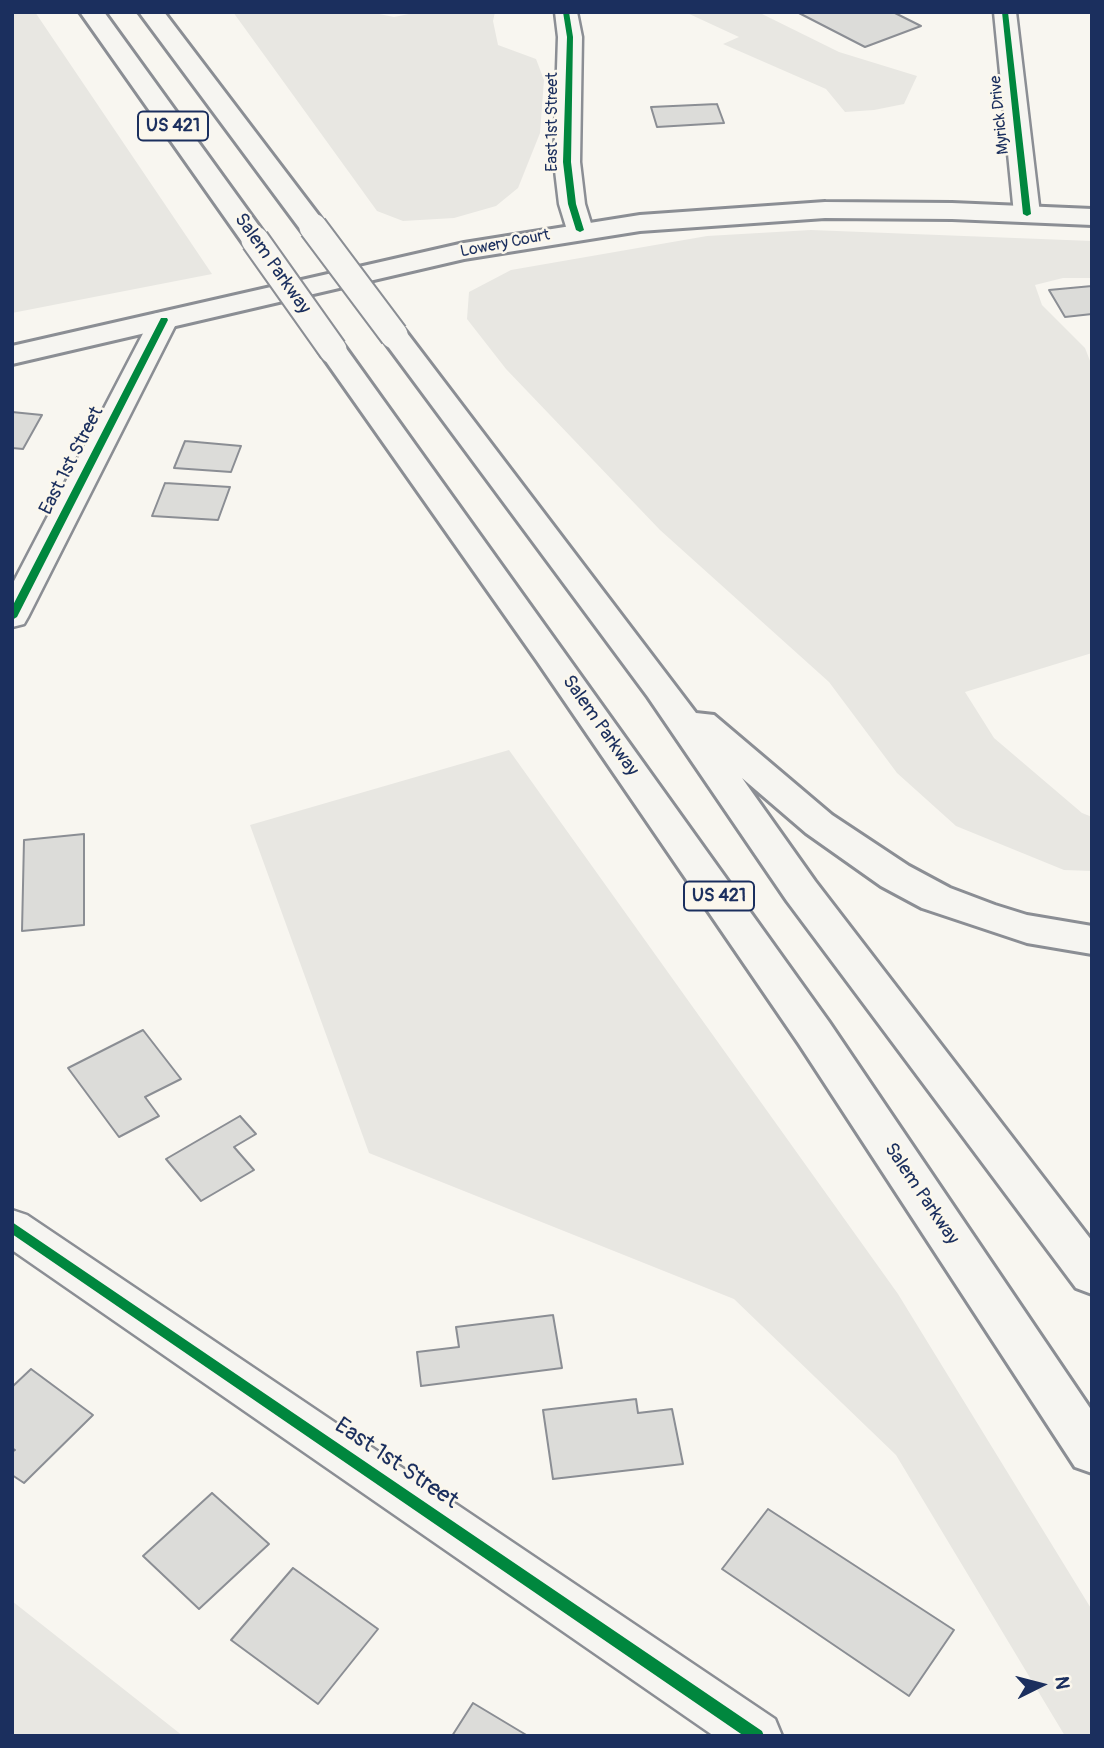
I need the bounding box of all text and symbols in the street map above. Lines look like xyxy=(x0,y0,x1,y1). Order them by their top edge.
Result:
street label: East 1st Street xyxy=(543,72,563,172)
street label: Myrick Drive xyxy=(986,75,1014,155)
road number: US 421 xyxy=(138,112,208,140)
street label: Salem Parkway xyxy=(229,209,315,319)
street label: Lowery Court xyxy=(459,226,551,262)
street label: East 1st Street xyxy=(35,403,109,519)
street label: Salem Parkway xyxy=(557,671,643,781)
road number: US 421 xyxy=(684,882,754,911)
street label: Salem Parkway xyxy=(879,1139,963,1249)
street label: East 1st Street xyxy=(329,1413,463,1515)
north arrow xyxy=(1006,1650,1076,1720)
text: N xyxy=(1049,1675,1074,1690)

